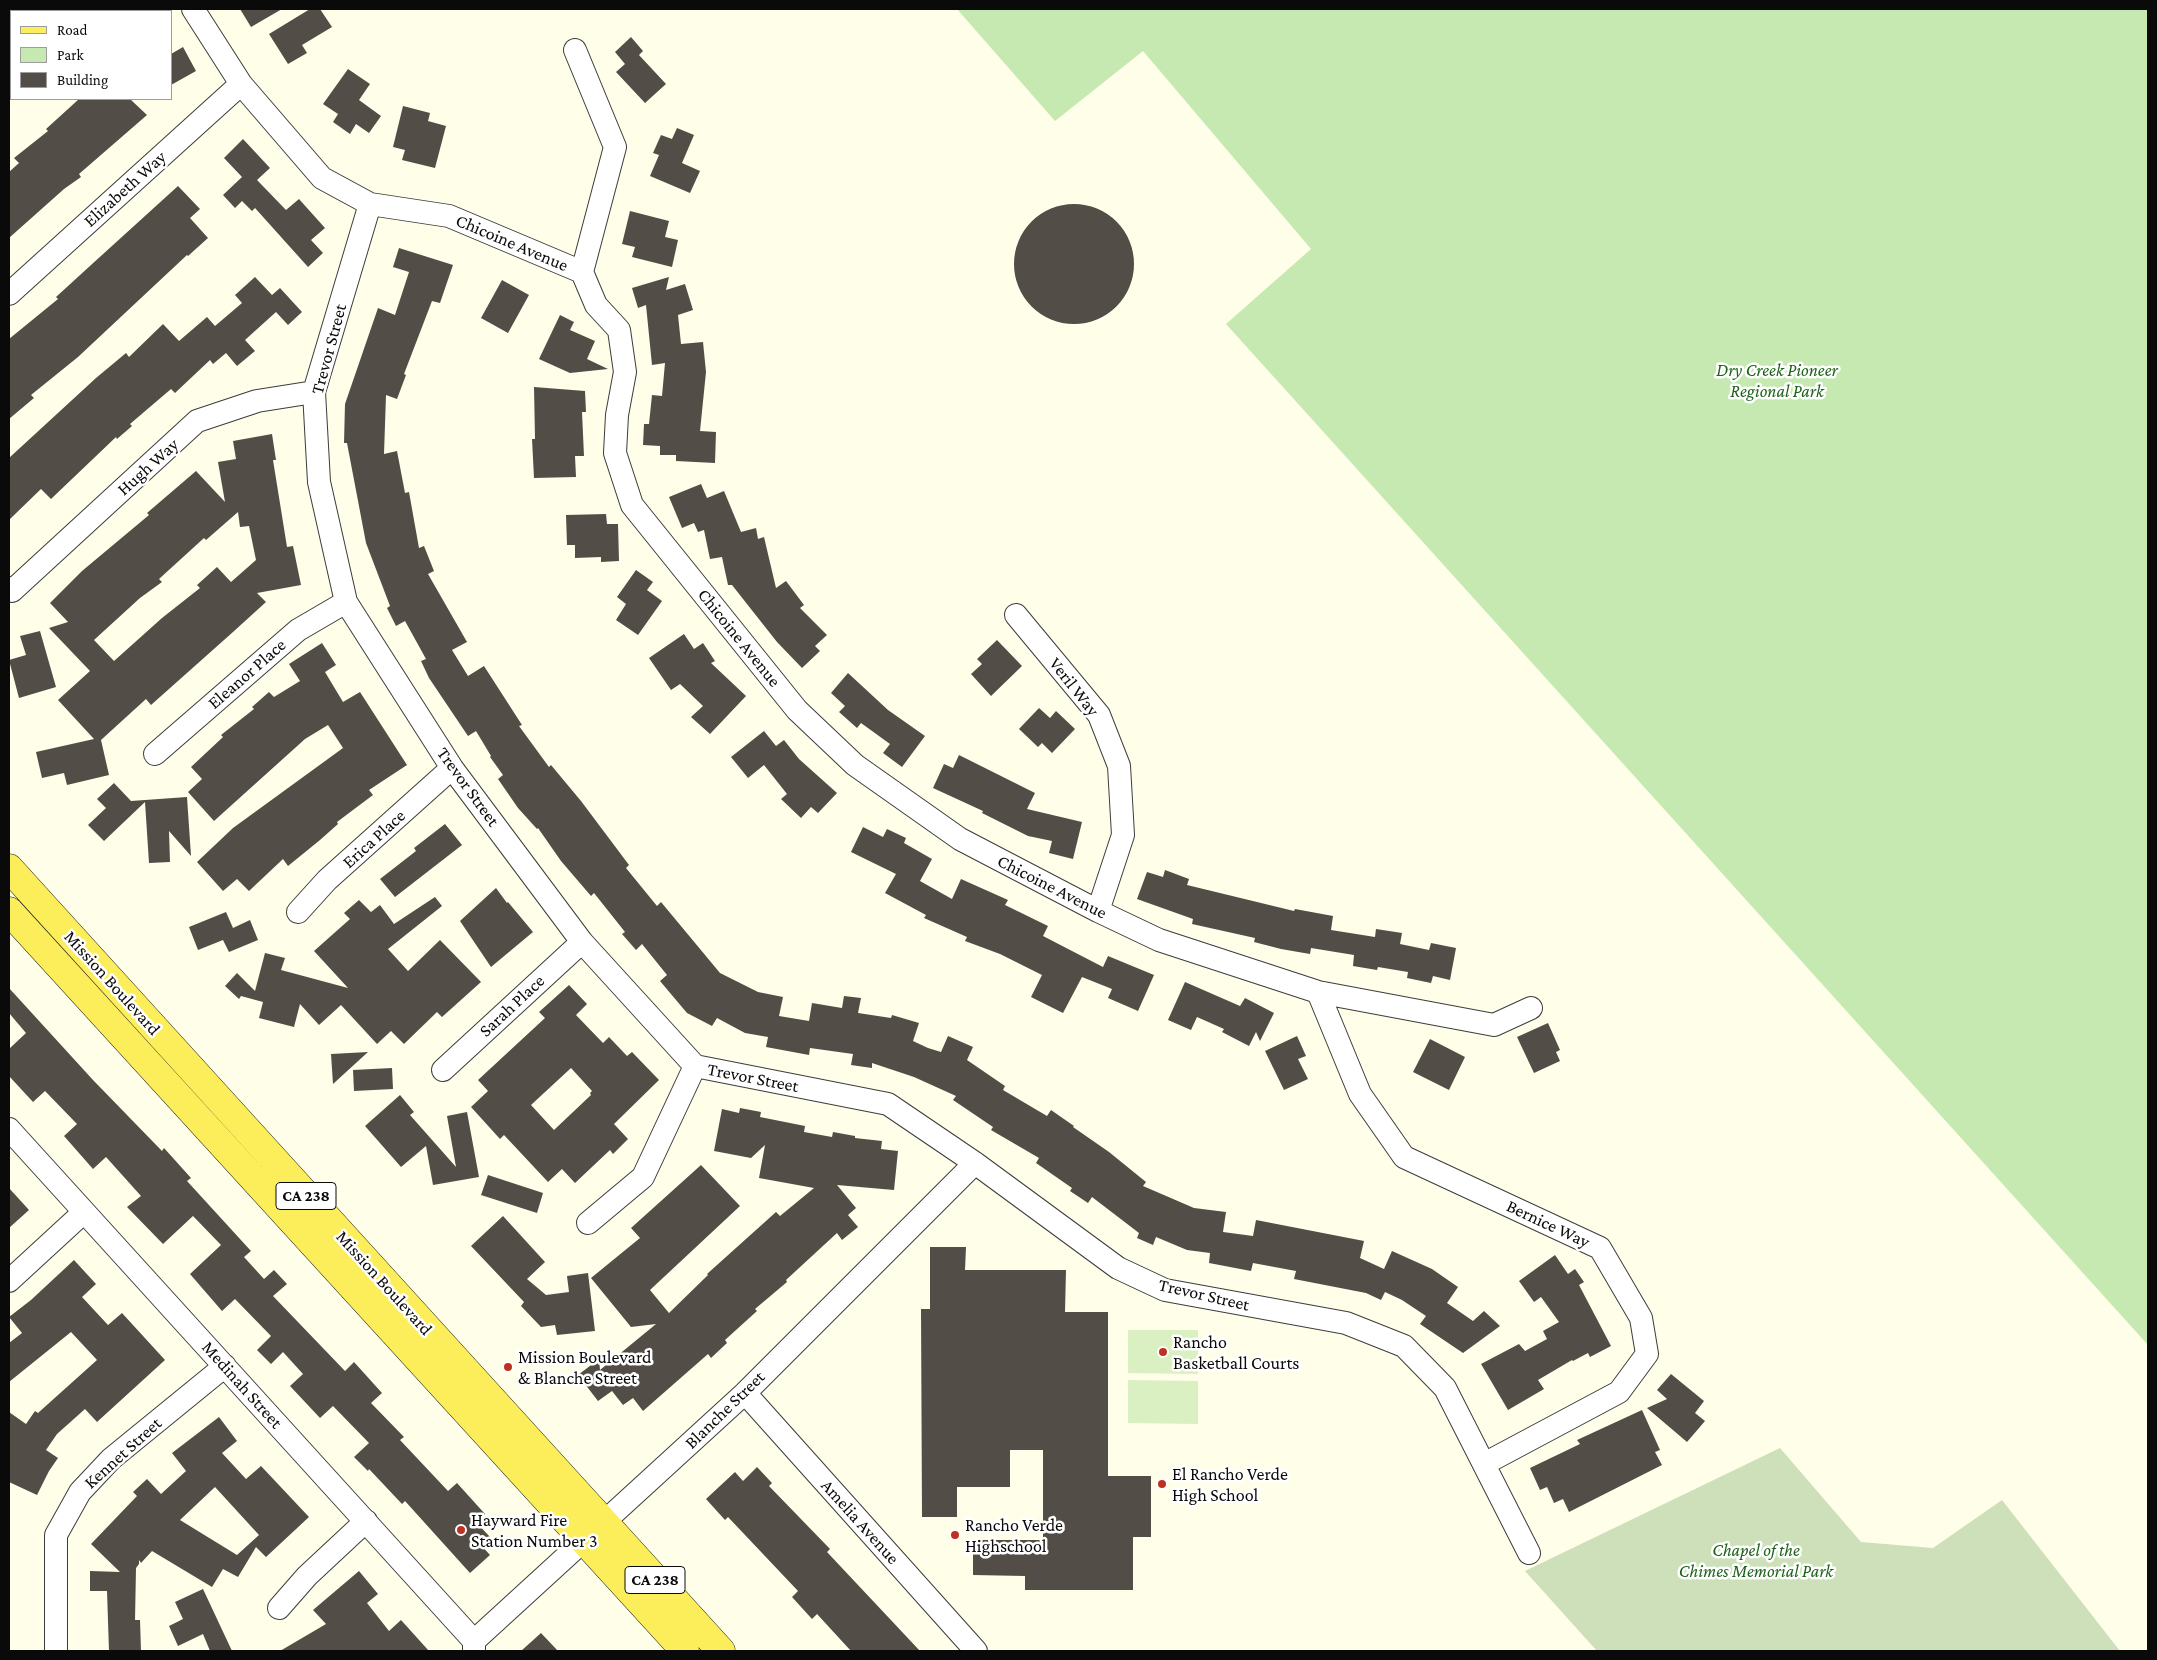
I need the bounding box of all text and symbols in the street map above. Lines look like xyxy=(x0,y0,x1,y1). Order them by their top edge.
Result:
legend xyxy=(10,10,172,100)
text: Road xyxy=(57,22,87,38)
text: Park xyxy=(57,47,84,63)
text: Building xyxy=(57,72,108,88)
street label: Elizabeth Way xyxy=(79,146,171,232)
street label: Chicoine Avenue xyxy=(453,210,571,276)
street label: Trevor Street xyxy=(307,301,351,397)
park label: Dry Creek Pioneer Regional Park xyxy=(1716,359,1838,402)
street label: Hugh Way xyxy=(113,434,183,500)
street label: Chicoine Avenue xyxy=(693,585,785,691)
street label: Eleanor Place xyxy=(203,634,291,714)
street label: Veril Way xyxy=(1044,653,1104,721)
street label: Trevor Street xyxy=(432,743,504,831)
street label: Erica Place xyxy=(338,805,410,873)
street label: Chicoine Avenue xyxy=(994,850,1110,924)
street label: Mission Boulevard xyxy=(59,926,165,1040)
street label: Sarah Place xyxy=(475,970,549,1042)
street label: Trevor Street xyxy=(705,1059,801,1097)
road number: CA 238 xyxy=(276,1182,336,1210)
street label: Bernice Way xyxy=(1503,1195,1593,1253)
street label: Mission Boulevard xyxy=(331,1226,437,1340)
street label: Trevor Street xyxy=(1156,1274,1252,1316)
place label: Rancho Basketball Courts xyxy=(1173,1331,1299,1374)
street label: Medinah Street xyxy=(197,1337,287,1433)
place label: Mission Boulevard & Blanche Street xyxy=(518,1346,651,1388)
marker: Rancho Basketball Courts xyxy=(1157,1346,1169,1358)
marker: Mission Boulevard & Blanche Street xyxy=(502,1361,514,1373)
street label: Blanche Street xyxy=(680,1366,770,1454)
street label: Kennet Street xyxy=(80,1413,166,1493)
place label: El Rancho Verde High School xyxy=(1172,1463,1288,1506)
street label: Amelia Avenue xyxy=(816,1475,904,1569)
marker: El Rancho Verde High School xyxy=(1156,1478,1168,1490)
place label: Hayward Fire Station Number 3 xyxy=(471,1509,598,1552)
place label: Rancho Verde Highschool xyxy=(965,1514,1063,1556)
marker: Hayward Fire Station Number 3 xyxy=(455,1524,467,1536)
marker: Rancho Verde Highschool xyxy=(949,1529,961,1541)
park label: Chapel of the Chimes Memorial Park xyxy=(1679,1539,1833,1582)
road number: CA 238 xyxy=(625,1566,685,1594)

